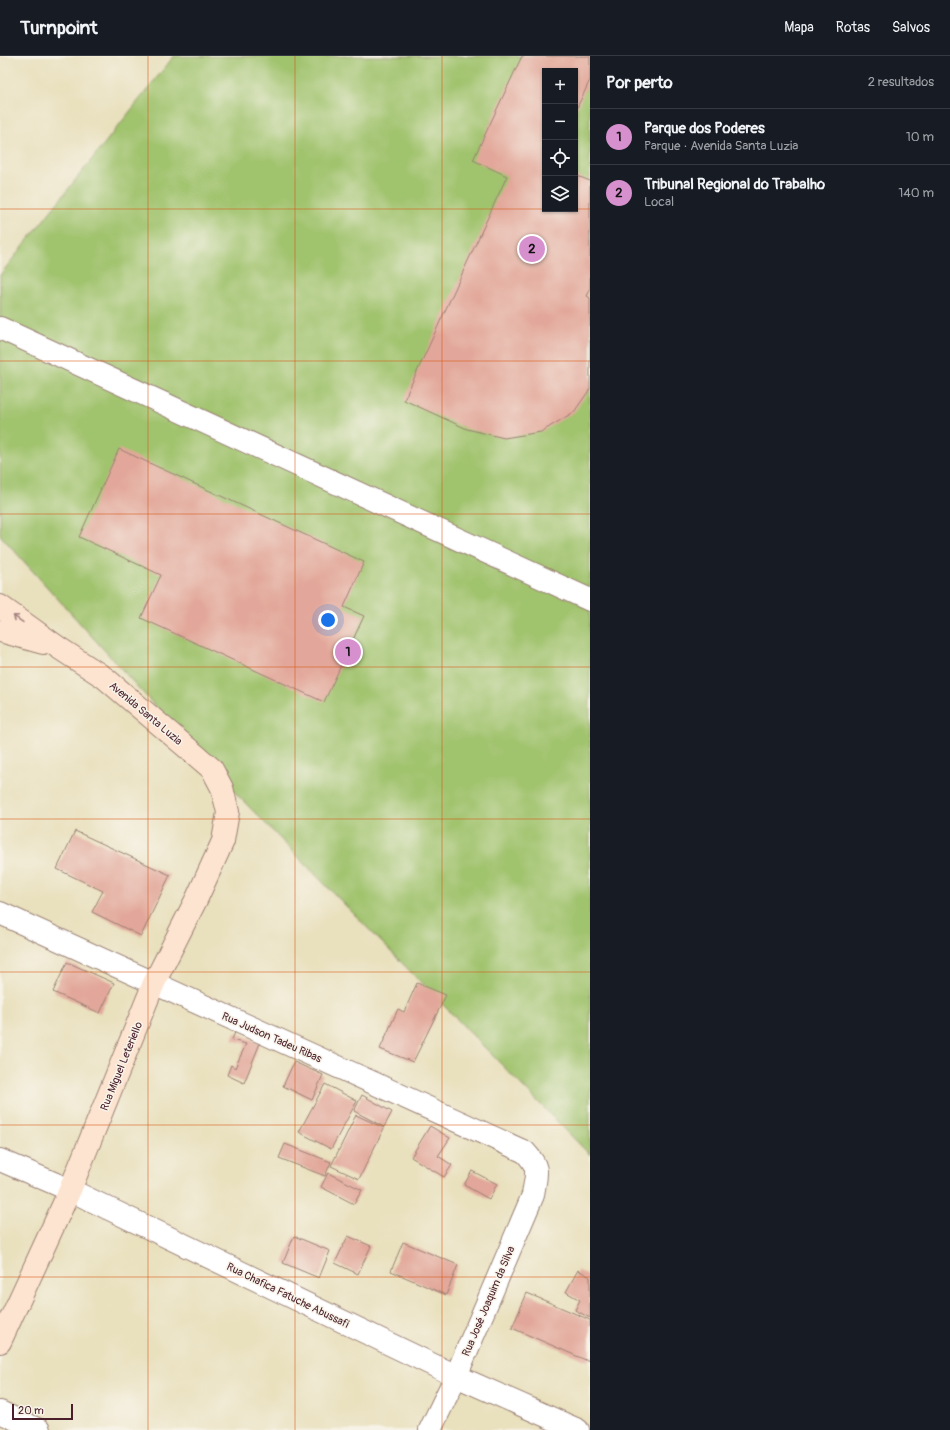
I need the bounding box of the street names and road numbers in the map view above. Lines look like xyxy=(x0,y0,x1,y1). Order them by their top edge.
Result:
street label: Avenida Santa Luzia xyxy=(106,679,185,748)
street label: Rua Judson Tadeu Ribas xyxy=(220,1010,324,1065)
street label: Rua Miguel Leteriello xyxy=(98,1020,145,1113)
street label: Rua José Joaquim da Silva xyxy=(459,1244,518,1358)
street label: Rua Chafica Fatuche Abussafi xyxy=(224,1260,352,1331)

